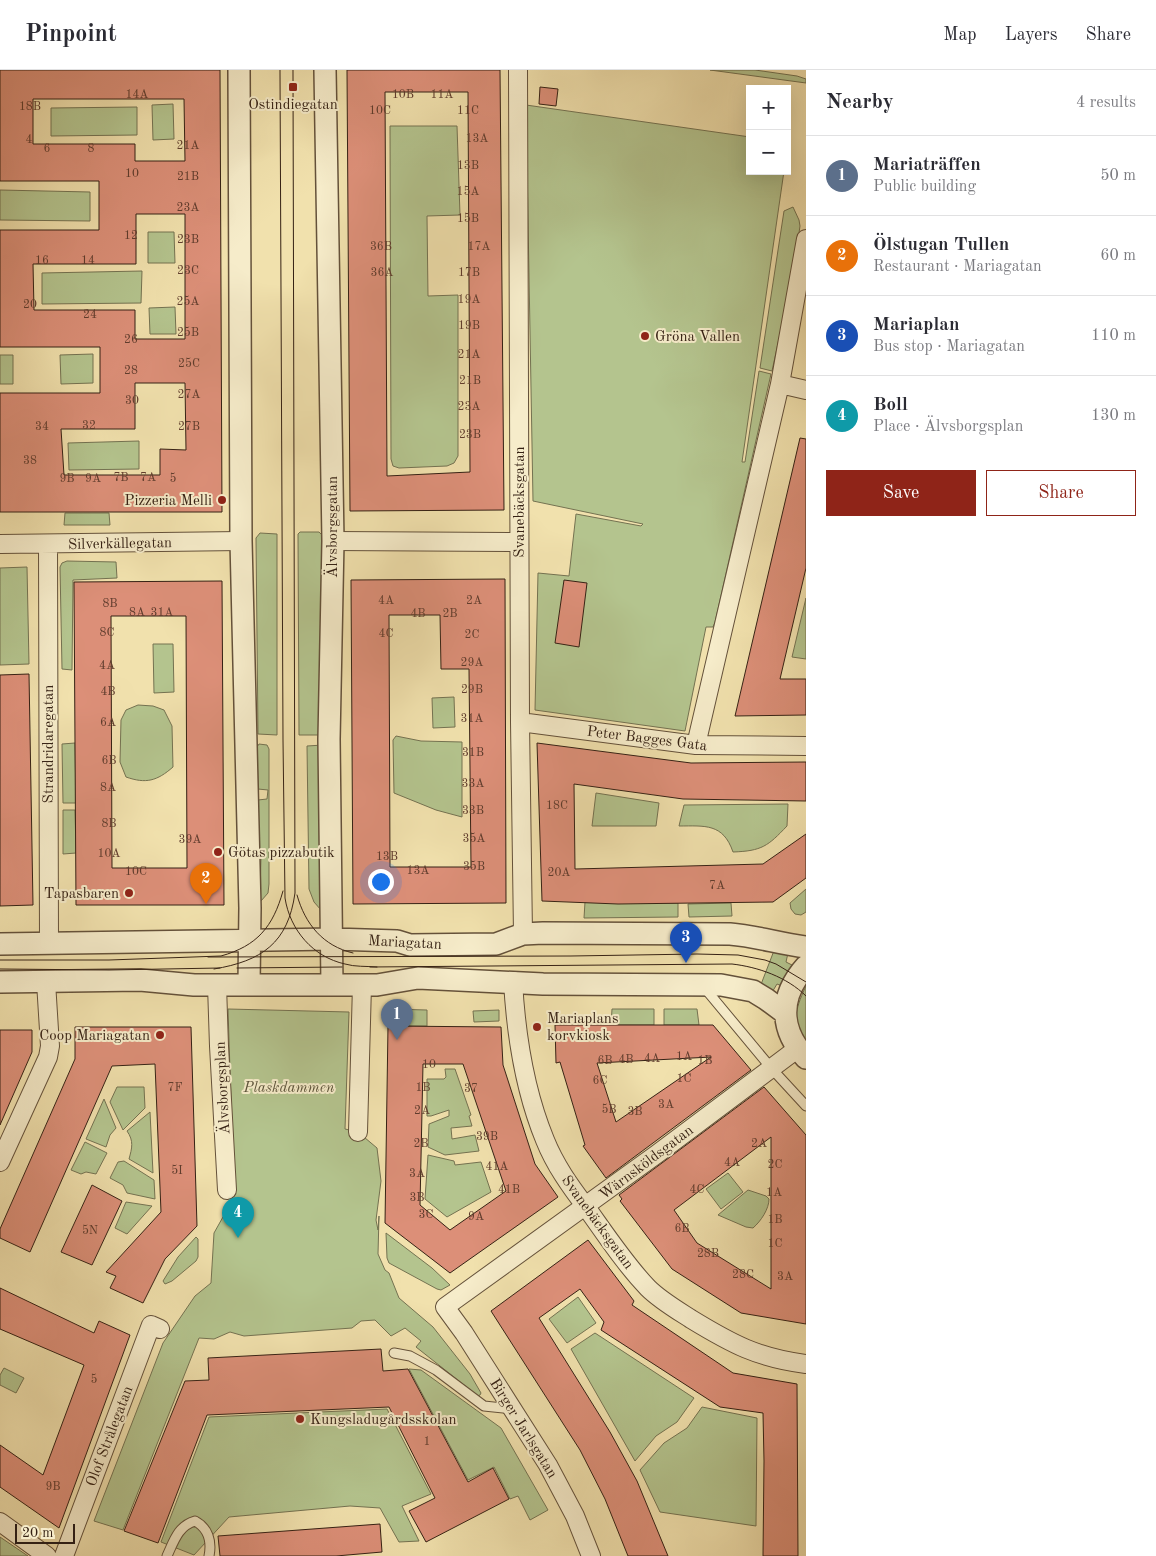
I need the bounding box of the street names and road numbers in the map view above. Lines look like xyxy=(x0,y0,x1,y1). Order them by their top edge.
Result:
street label: Svanebäcksgatan xyxy=(513,446,528,558)
street label: Älvsborgsgatan xyxy=(323,476,341,578)
street label: Silverkällegatan xyxy=(68,536,172,553)
street label: Strandridaregatan xyxy=(42,685,57,803)
street label: Peter Bagges Gata xyxy=(586,725,708,754)
street label: Mariagatan xyxy=(368,934,442,953)
street label: Älvsborgsplan xyxy=(211,1041,233,1135)
street label: Wärnsköldsgatan xyxy=(597,1123,697,1203)
street label: Svanebäcksgatan xyxy=(558,1173,636,1272)
street label: Birger Jarlsgatan xyxy=(486,1376,559,1481)
street label: Olof Strålegatan xyxy=(84,1384,136,1489)

